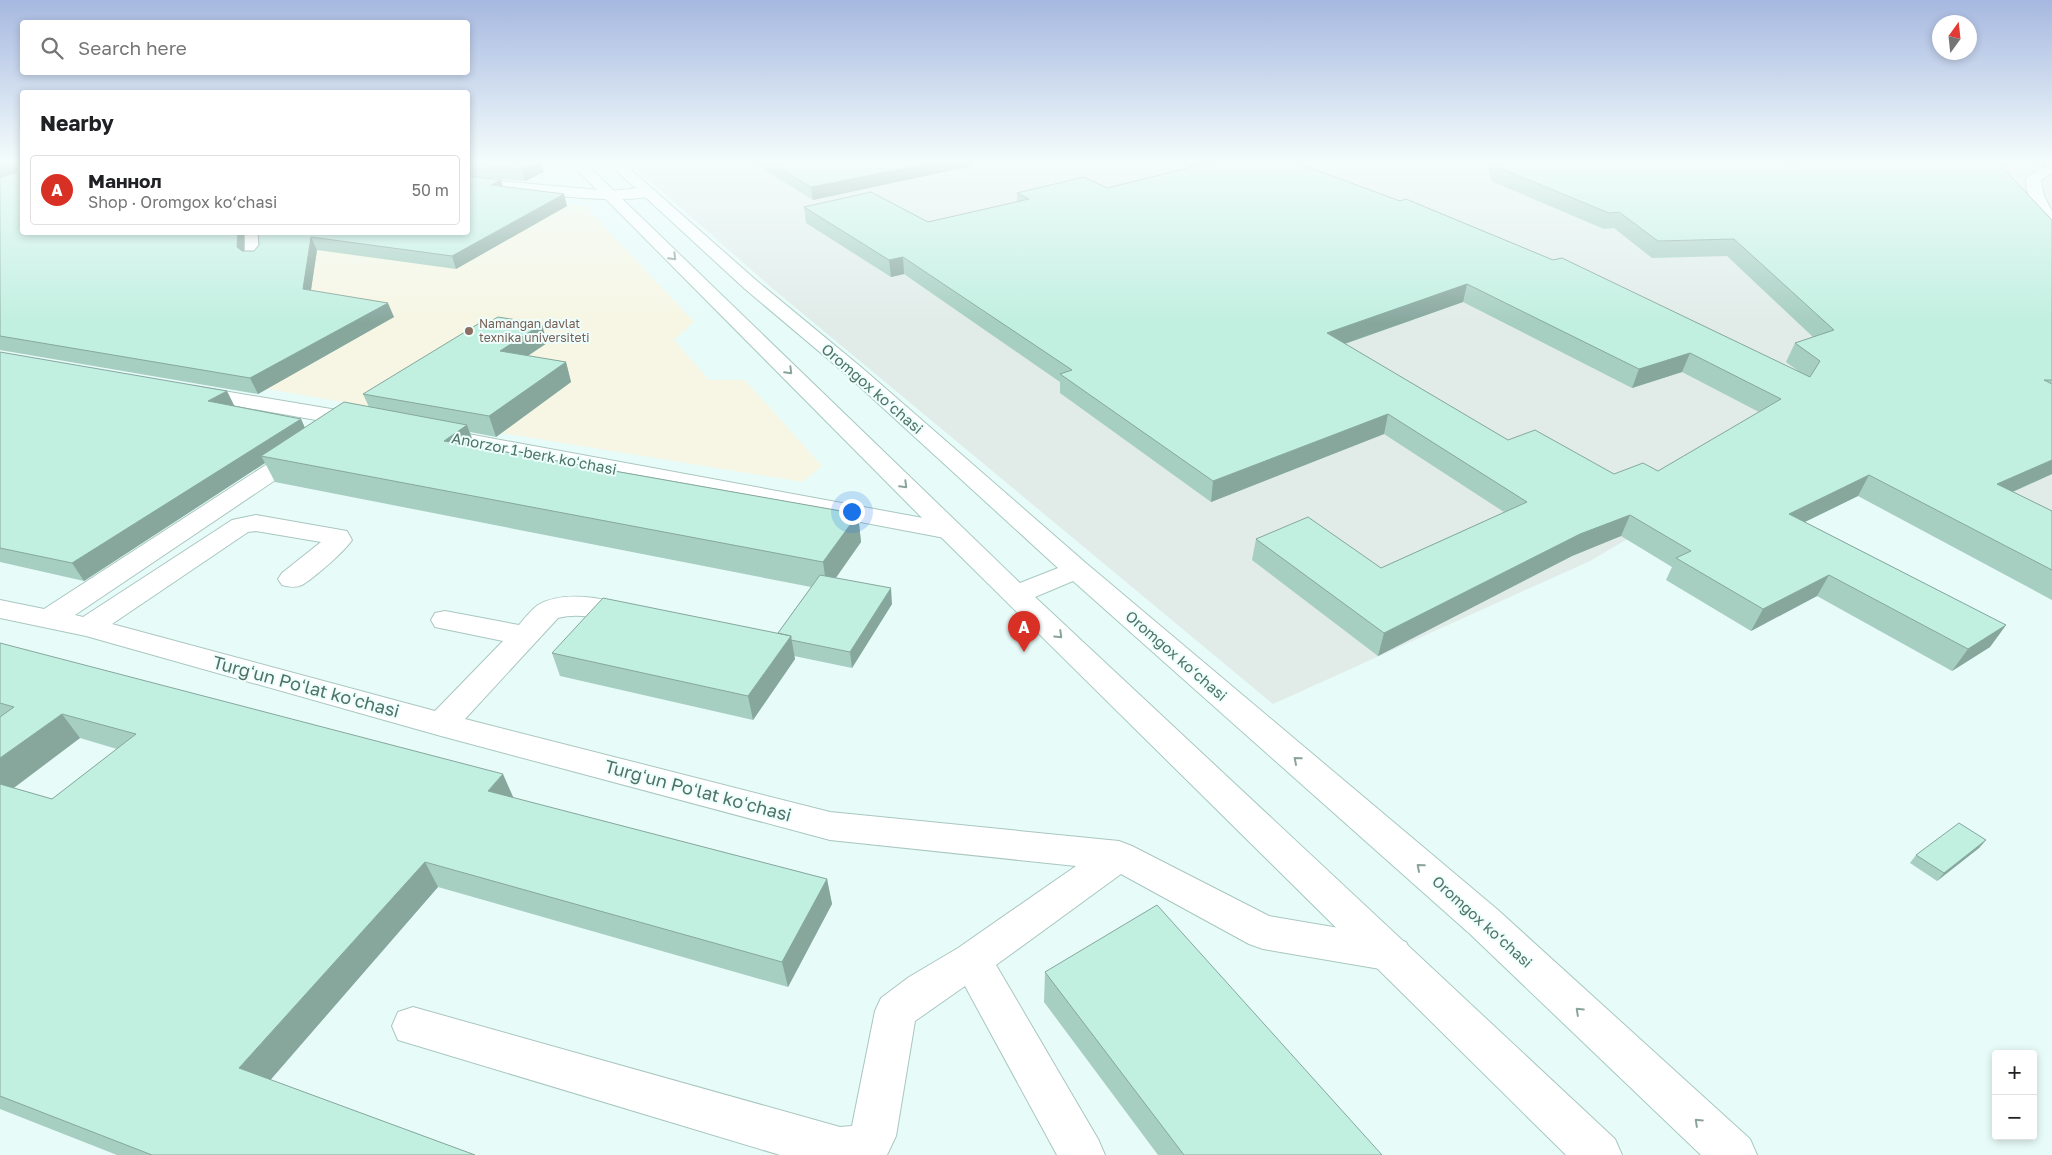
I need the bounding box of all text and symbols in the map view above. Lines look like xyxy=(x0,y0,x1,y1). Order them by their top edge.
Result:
north arrow xyxy=(1932,15,1977,60)
search box xyxy=(20,20,470,75)
icon: search xyxy=(38,34,66,62)
text: Search here xyxy=(78,36,187,59)
text: Nearby xyxy=(40,110,114,136)
text: Маннол xyxy=(88,169,162,192)
text: A xyxy=(51,180,63,200)
text: 50 m xyxy=(412,180,449,200)
text: Shop · Oromgox ko‘chasi xyxy=(88,192,277,212)
one-way arrow xyxy=(667,251,676,260)
place label: Namangan davlat texnika universiteti xyxy=(479,316,590,345)
marker: Namangan davlat texnika universiteti xyxy=(463,325,475,337)
street label: Oromgox ko‘chasi xyxy=(818,339,927,437)
one-way arrow xyxy=(783,365,792,374)
street label: Anorzor 1-berk koʻchasi xyxy=(450,428,618,478)
one-way arrow xyxy=(898,480,907,489)
your location xyxy=(839,499,865,525)
street label: Oromgox ko‘chasi xyxy=(1122,606,1231,704)
pin: A xyxy=(1008,611,1040,652)
one-way arrow xyxy=(1053,629,1062,638)
street label: Turgʻun Poʻlat koʻchasi xyxy=(210,650,402,722)
street label: Turgʻun Poʻlat koʻchasi xyxy=(602,754,794,826)
one-way arrow xyxy=(1294,758,1303,766)
one-way arrow xyxy=(1416,863,1425,872)
street label: Oromgox ko‘chasi xyxy=(1429,872,1536,971)
one-way arrow xyxy=(1576,1008,1585,1017)
map controls xyxy=(1992,1050,2037,1140)
button: + xyxy=(1992,1050,2037,1095)
button: − xyxy=(1992,1095,2037,1140)
one-way arrow xyxy=(1695,1119,1704,1128)

